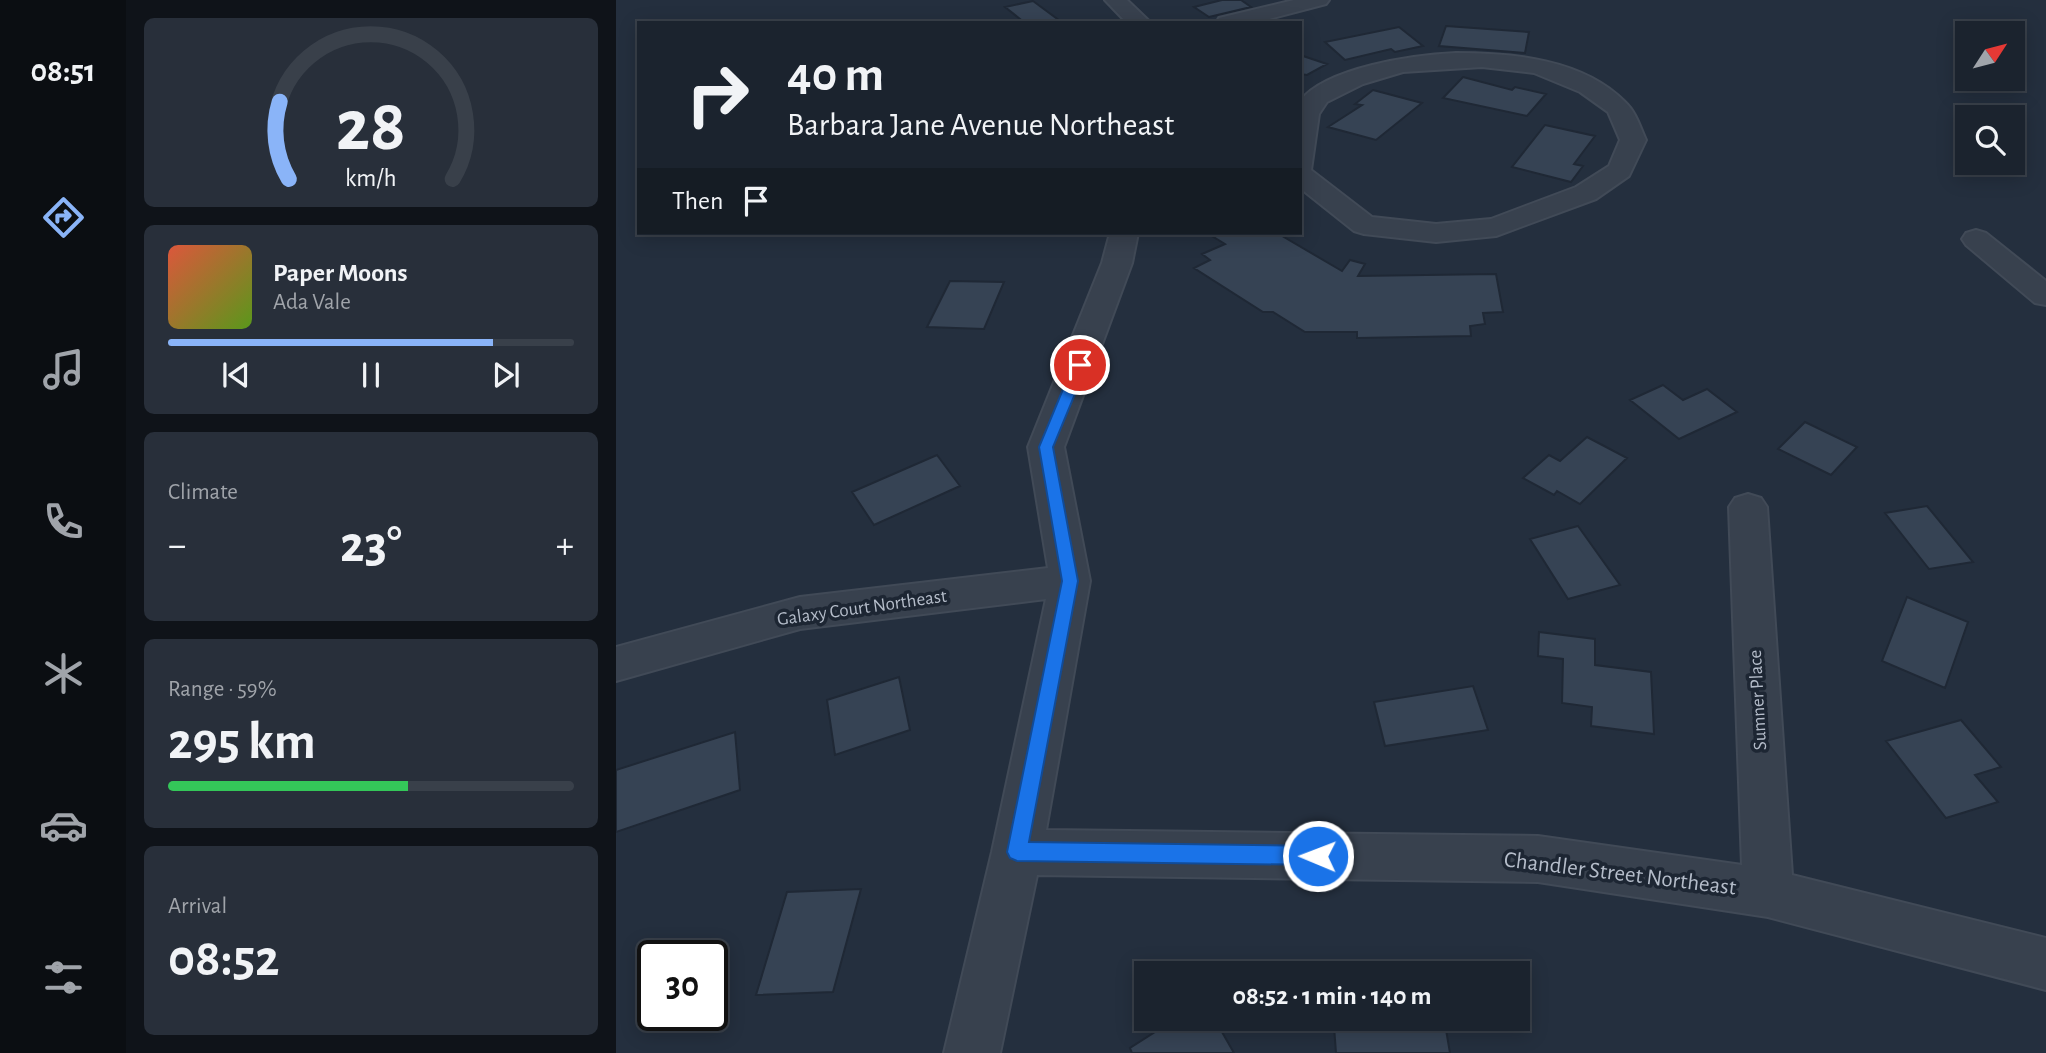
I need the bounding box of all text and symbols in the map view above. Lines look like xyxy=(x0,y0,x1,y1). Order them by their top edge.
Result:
north arrow xyxy=(1955,21,2025,91)
map controls xyxy=(1955,21,2025,175)
icon: right xyxy=(672,49,763,140)
text: 40 m xyxy=(787,51,884,100)
text: 08:51 xyxy=(30,55,96,87)
text: 28 xyxy=(336,91,406,164)
button: search xyxy=(1955,105,2025,175)
text: Barbara Jane Avenue Northeast xyxy=(787,109,1174,141)
text: km/h xyxy=(345,165,397,190)
icon: arrive xyxy=(737,182,775,220)
text: Then xyxy=(672,188,723,214)
icon: directions xyxy=(39,193,88,242)
text: Paper Moons xyxy=(273,260,408,286)
text: Ada Vale xyxy=(273,291,351,314)
pin xyxy=(1050,335,1110,395)
icon: music xyxy=(39,345,88,394)
icon: arrive xyxy=(1061,346,1099,384)
icon: previous xyxy=(217,356,255,394)
icon: pause xyxy=(352,356,390,394)
icon: next xyxy=(487,356,525,394)
text: Climate xyxy=(168,481,238,504)
icon: phone xyxy=(39,497,88,546)
text: 23° xyxy=(340,519,402,571)
text: − xyxy=(168,527,186,565)
text: + xyxy=(556,527,574,565)
street label: Galaxy Court Northeast xyxy=(776,587,948,629)
icon: climate xyxy=(39,649,88,698)
street label: Sumner Place xyxy=(1746,649,1770,751)
text: Range · 59% xyxy=(168,678,277,701)
text: 295 km xyxy=(168,716,316,768)
icon: car xyxy=(39,801,88,850)
position arrow xyxy=(1281,819,1355,893)
street label: Chandler Street Northeast xyxy=(1503,848,1738,900)
text: Arrival xyxy=(168,895,227,918)
text: 08:52 xyxy=(168,933,280,985)
speed limit sign: 30 xyxy=(637,940,728,1031)
icon: filters xyxy=(39,953,88,1002)
text: 08:52 · 1 min · 140 m xyxy=(1232,983,1432,1009)

